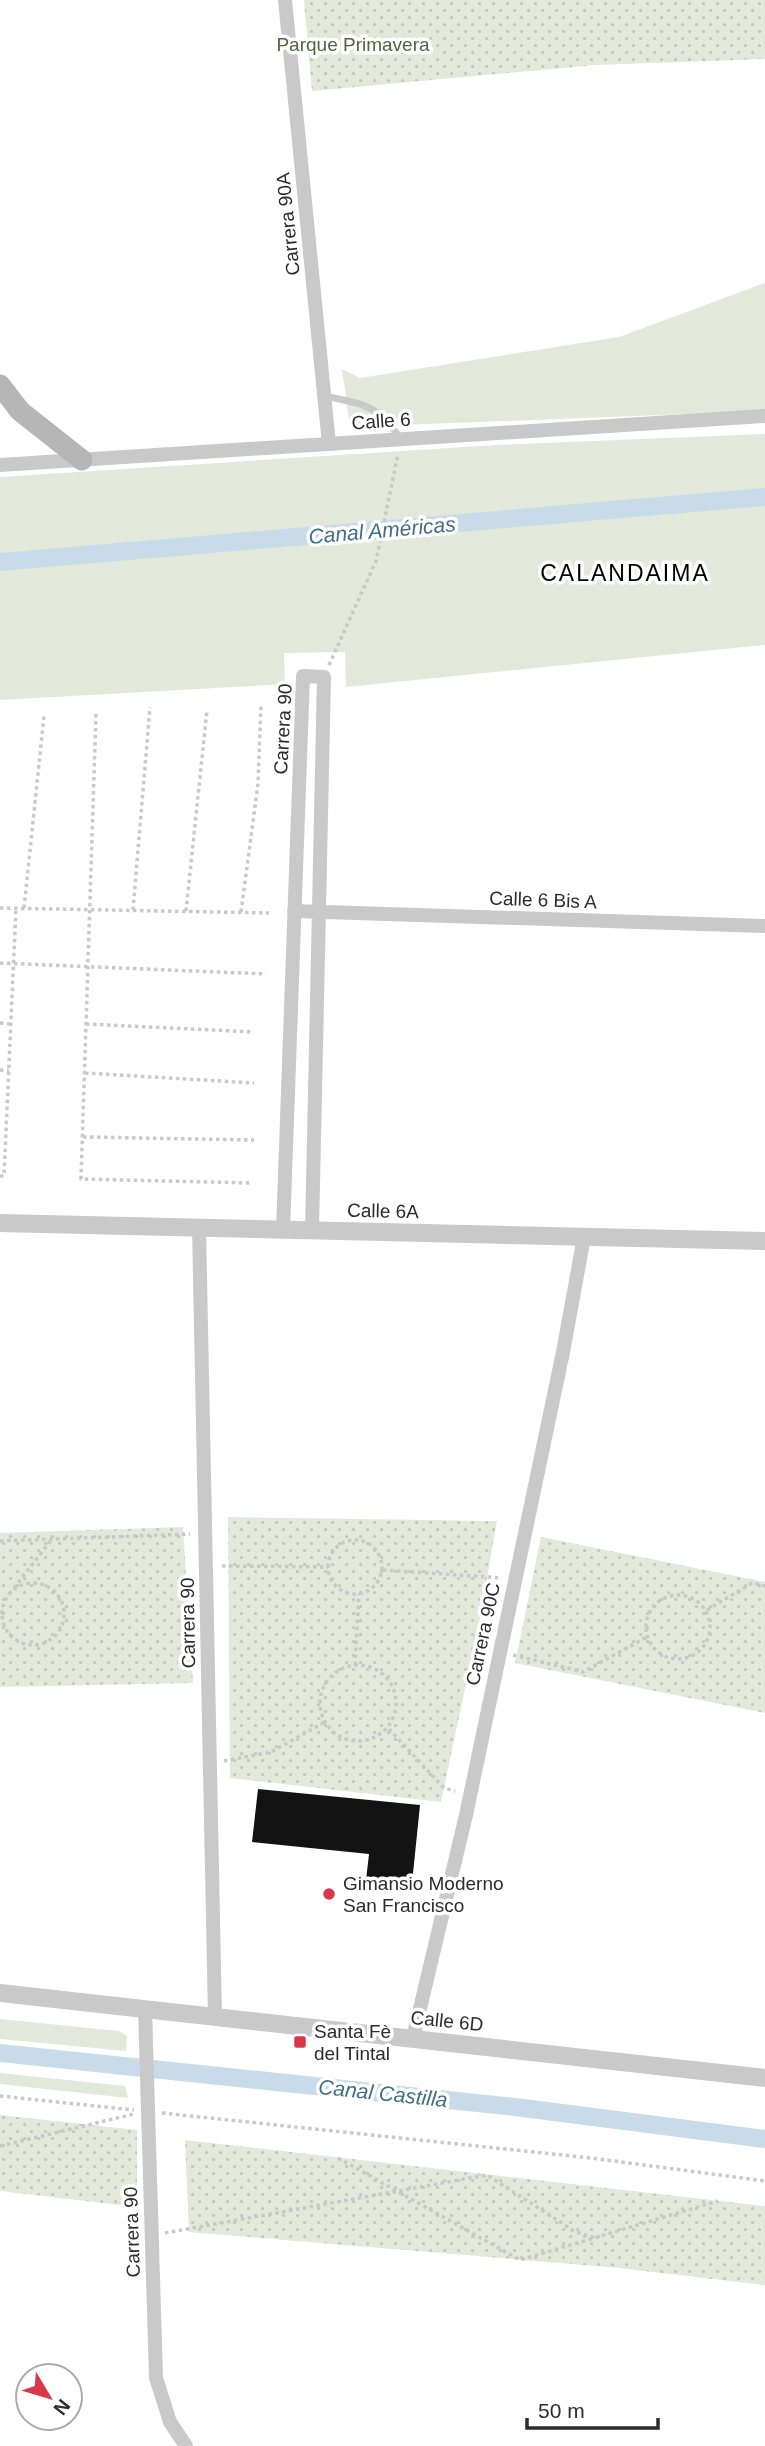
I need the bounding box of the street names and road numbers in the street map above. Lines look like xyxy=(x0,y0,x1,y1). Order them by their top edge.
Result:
street label: Carrera 90A xyxy=(272,171,304,277)
street label: Calle 6 xyxy=(351,408,411,434)
street label: Carrera 90 xyxy=(270,683,296,775)
street label: Calle 6 Bis A xyxy=(489,888,598,912)
street label: Calle 6A xyxy=(347,1200,419,1222)
street label: Carrera 90 xyxy=(177,1577,199,1669)
street label: Carrera 90C xyxy=(462,1581,504,1687)
street label: Calle 6D xyxy=(410,2007,484,2035)
street label: Carrera 90 xyxy=(120,2186,144,2278)

